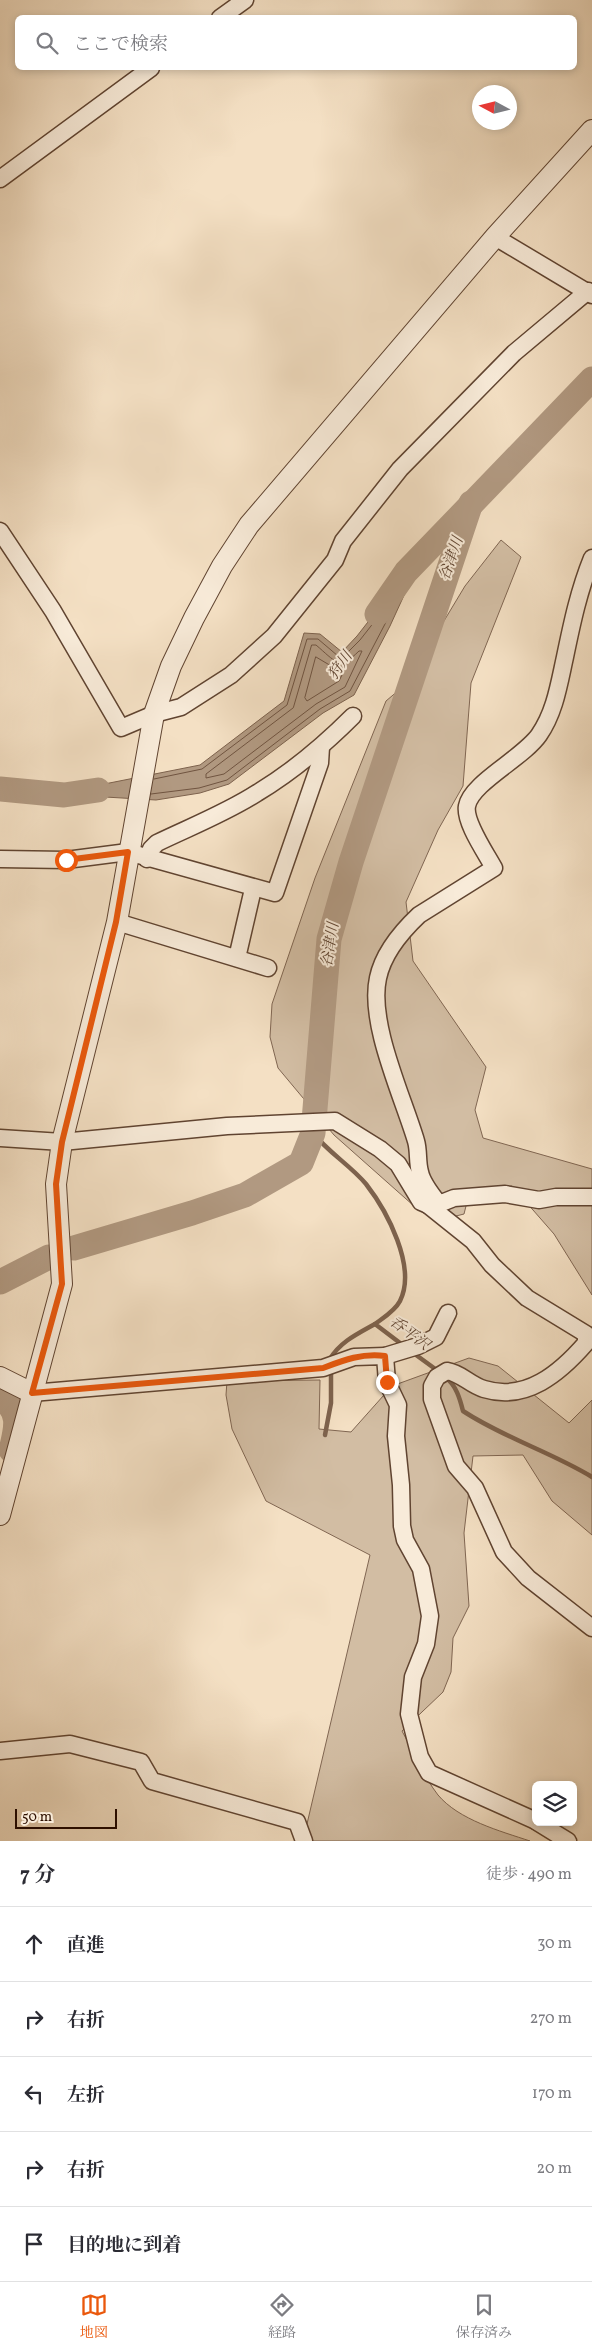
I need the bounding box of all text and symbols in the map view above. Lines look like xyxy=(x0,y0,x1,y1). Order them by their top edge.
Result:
search box xyxy=(15,15,577,70)
icon: search xyxy=(33,29,61,57)
text: ここで検索 xyxy=(73,32,168,58)
north arrow xyxy=(472,85,517,130)
water label: 谷津川 xyxy=(435,532,470,584)
water label: 狩川 xyxy=(324,646,359,684)
route start xyxy=(55,849,78,872)
water label: 谷津川 xyxy=(317,919,345,969)
water label: 呑平沢 xyxy=(385,1312,435,1357)
route end xyxy=(376,1371,399,1394)
map controls xyxy=(532,1781,577,1826)
button: layers xyxy=(532,1781,577,1826)
scale bar xyxy=(15,1806,118,1829)
text: 50 m xyxy=(22,1808,52,1827)
text: 7 分 xyxy=(20,1861,55,1890)
text: 徒歩 · 490 m xyxy=(486,1864,572,1886)
icon: ahead xyxy=(20,1930,48,1958)
text: 直進 xyxy=(67,1933,105,1959)
text: 30 m xyxy=(537,1933,572,1955)
icon: right xyxy=(20,2005,48,2033)
text: 右折 xyxy=(67,2008,105,2034)
text: 270 m xyxy=(530,2008,572,2030)
icon: left xyxy=(20,2080,48,2108)
text: 左折 xyxy=(67,2083,105,2109)
text: 170 m xyxy=(532,2083,572,2105)
icon: right xyxy=(20,2155,48,2183)
text: 右折 xyxy=(67,2158,105,2184)
text: 20 m xyxy=(537,2158,572,2180)
icon: arrive xyxy=(20,2230,48,2258)
text: 目的地に到着 xyxy=(67,2233,181,2259)
tab: 地図 xyxy=(80,2291,108,2343)
tab: 経路 xyxy=(268,2291,296,2343)
tab: 保存済み xyxy=(456,2291,512,2343)

